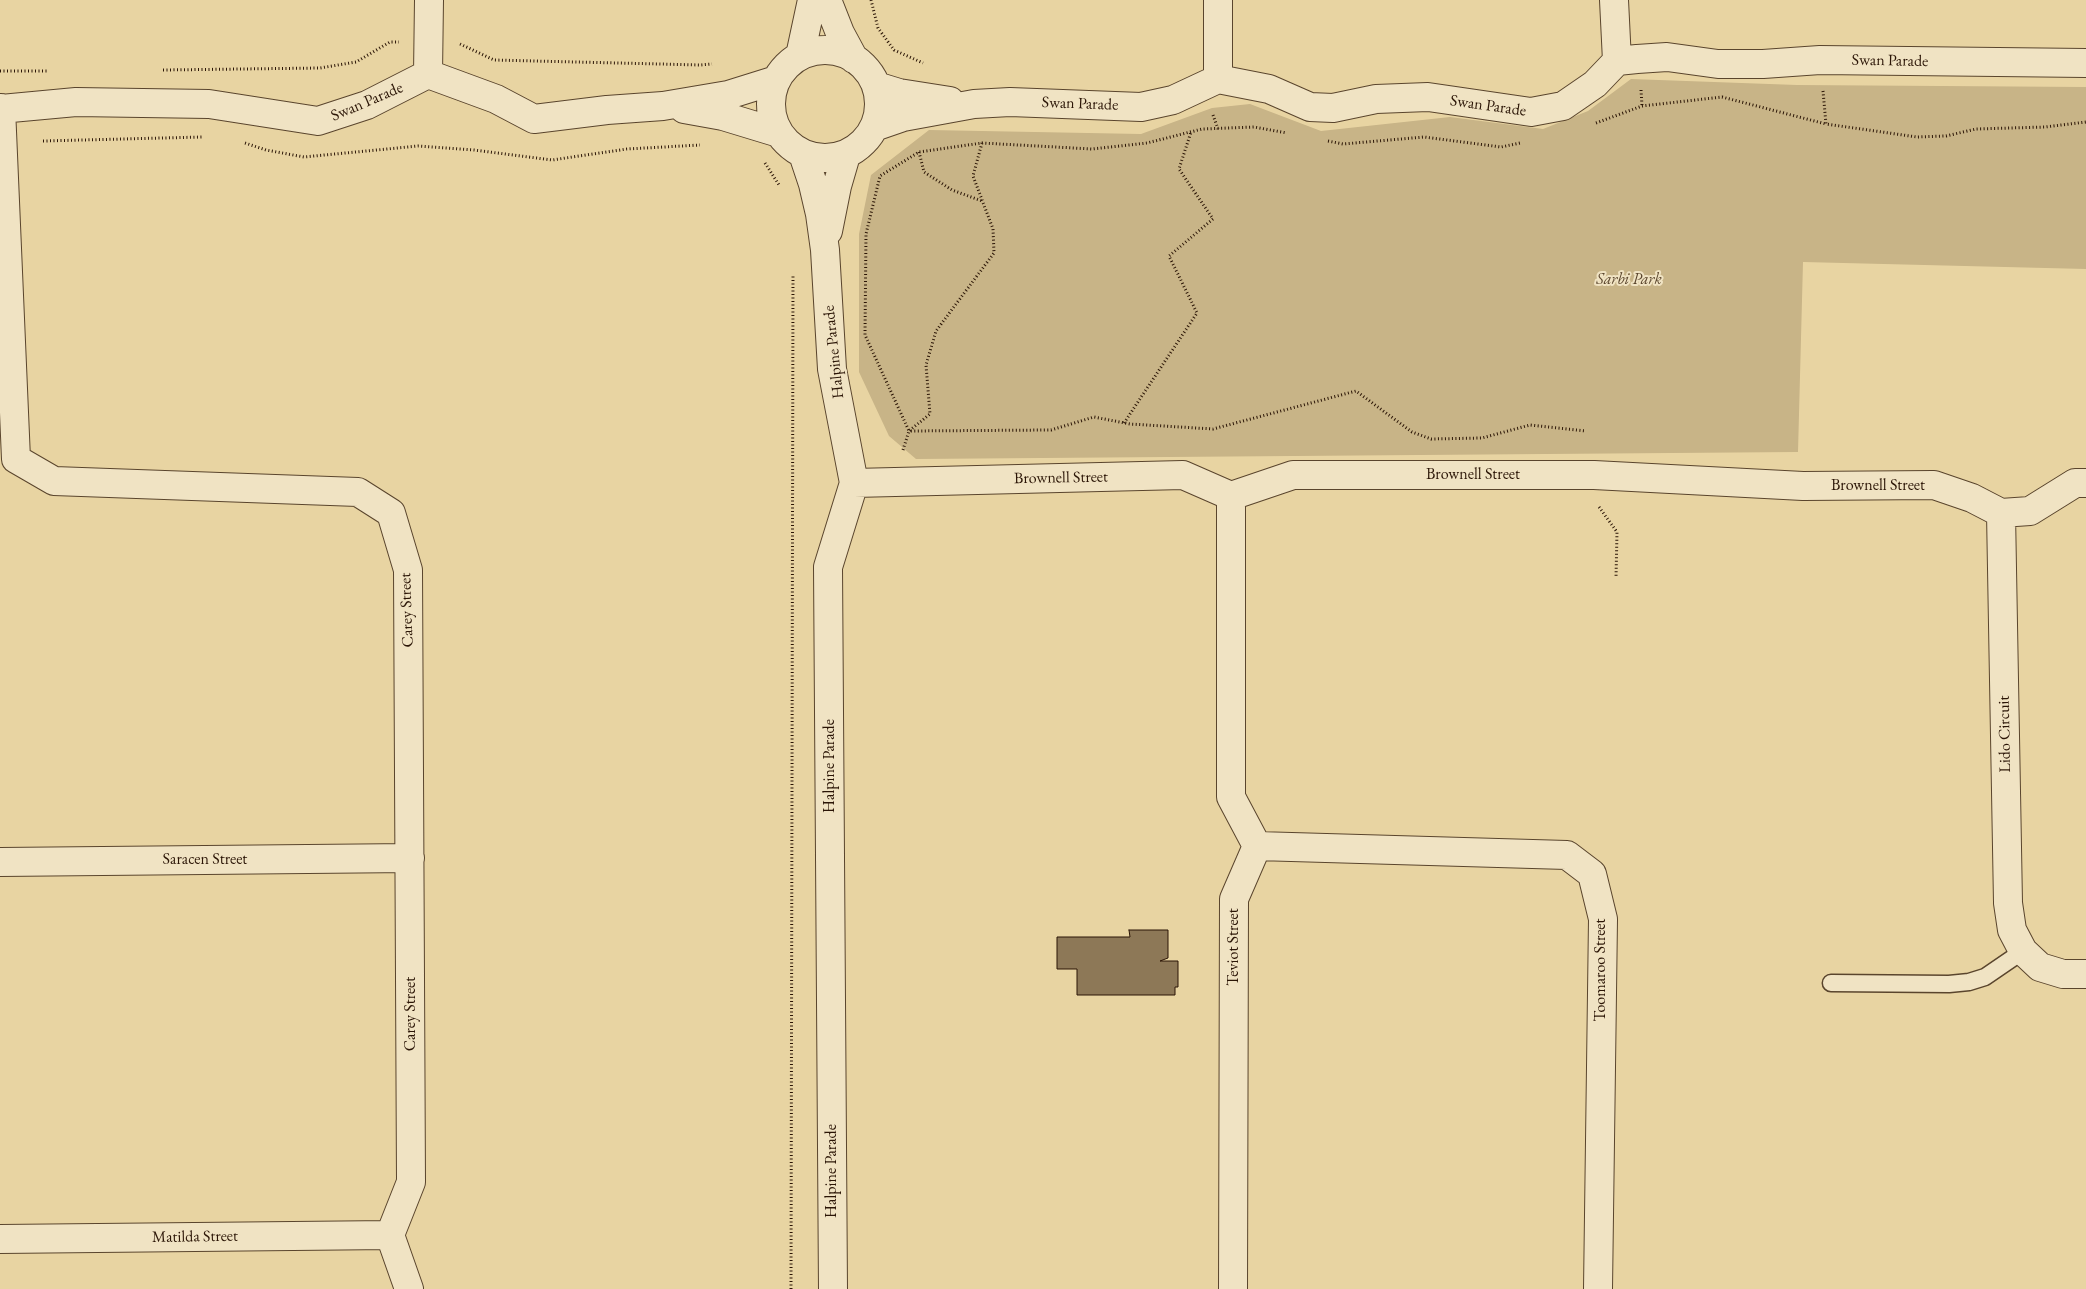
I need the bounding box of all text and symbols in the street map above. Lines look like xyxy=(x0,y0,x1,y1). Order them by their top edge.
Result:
street label: Swan Parade xyxy=(1852,51,1928,71)
street label: Swan Parade xyxy=(328,78,406,126)
street label: Swan Parade xyxy=(1449,91,1527,121)
street label: Swan Parade xyxy=(1041,93,1119,115)
park label: Sarbi Park xyxy=(1596,270,1662,290)
street label: Halpine Parade xyxy=(820,304,848,400)
street label: Brownell Street xyxy=(1426,465,1520,485)
street label: Brownell Street xyxy=(1014,468,1108,488)
street label: Brownell Street xyxy=(1831,476,1925,496)
street label: Carey Street xyxy=(396,572,418,648)
street label: Lido Circuit xyxy=(1995,695,2015,773)
street label: Halpine Parade xyxy=(820,719,840,813)
street label: Saracen Street xyxy=(163,850,247,870)
street label: Teviot Street xyxy=(1224,908,1244,986)
street label: Toomaroo Street xyxy=(1591,918,1611,1022)
street label: Carey Street xyxy=(401,977,421,1051)
street label: Halpine Parade xyxy=(822,1124,842,1218)
street label: Matilda Street xyxy=(152,1227,238,1247)

